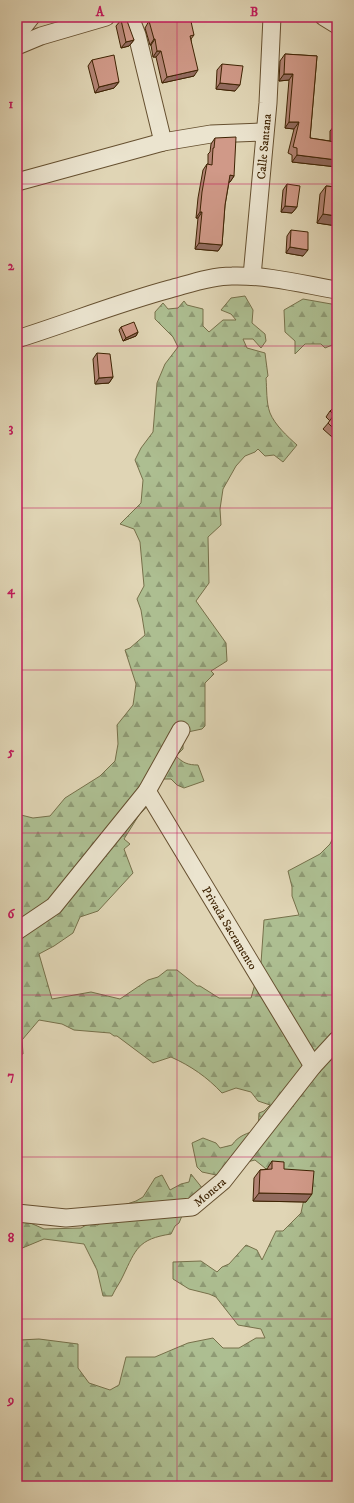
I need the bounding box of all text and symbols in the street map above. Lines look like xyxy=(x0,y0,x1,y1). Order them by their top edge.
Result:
text: A xyxy=(95,4,105,20)
text: B xyxy=(250,4,258,20)
text: 1 xyxy=(9,96,14,112)
street label: Calle Santana xyxy=(253,112,275,180)
text: 2 xyxy=(8,258,15,274)
text: 3 xyxy=(9,420,14,436)
text: 4 xyxy=(6,582,15,599)
text: 5 xyxy=(7,744,15,760)
street label: Privada Sacramento xyxy=(199,884,261,973)
text: 6 xyxy=(8,906,16,922)
text: 7 xyxy=(8,1068,15,1084)
street label: Monera xyxy=(191,1174,230,1210)
text: 8 xyxy=(8,1230,15,1246)
text: 9 xyxy=(7,1392,14,1408)

